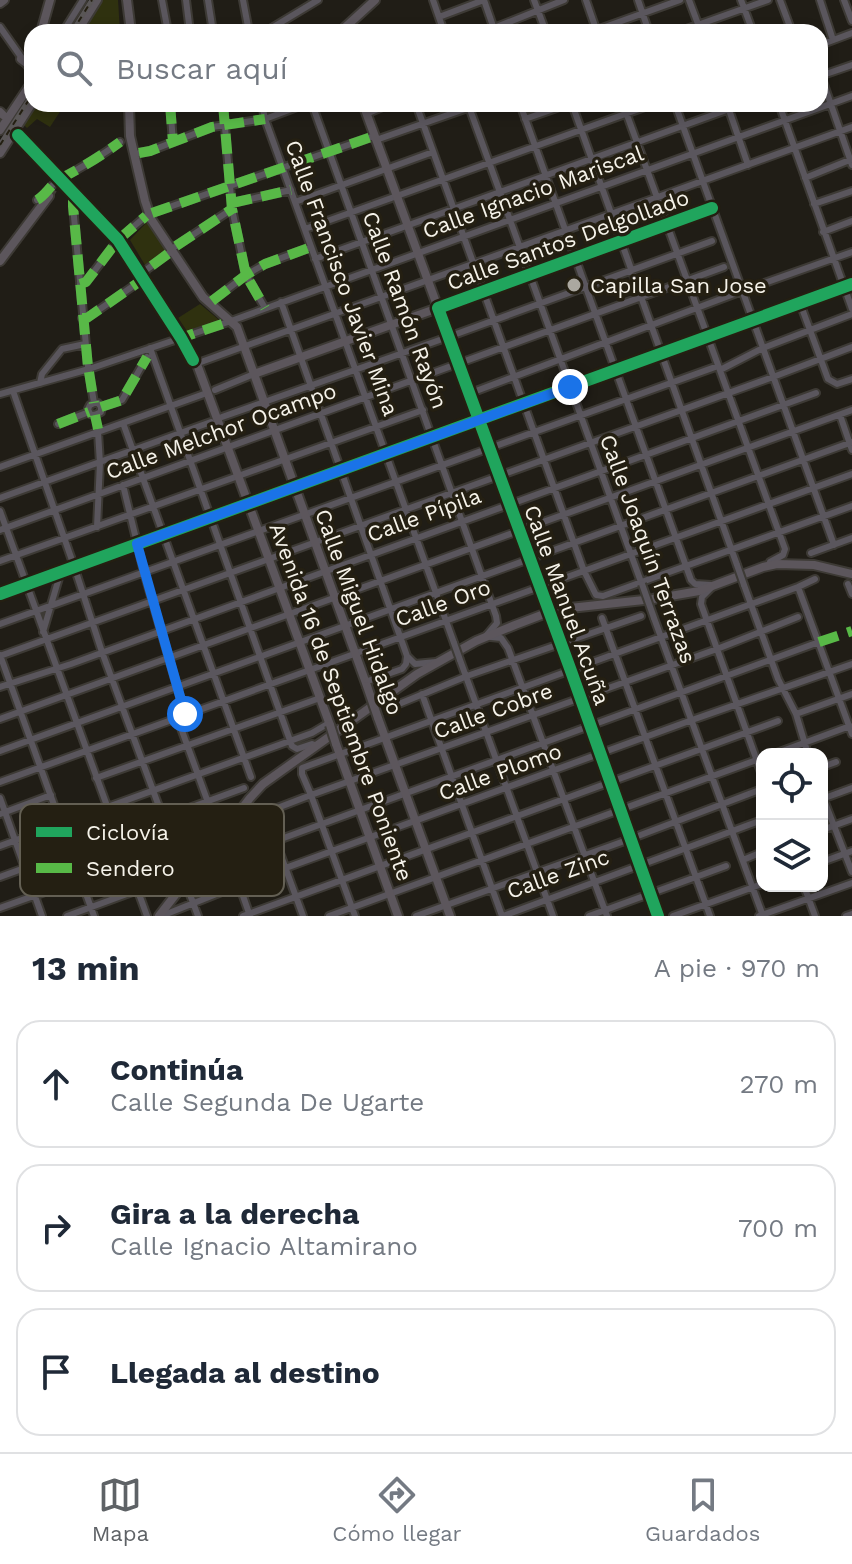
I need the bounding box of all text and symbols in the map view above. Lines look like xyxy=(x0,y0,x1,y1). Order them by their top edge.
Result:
search box xyxy=(24,24,828,112)
icon: search xyxy=(52,46,96,90)
text: Buscar aquí xyxy=(116,51,288,86)
street label: Calle Francisco Javier Mina xyxy=(280,137,404,419)
street label: Calle Ignacio Mariscal xyxy=(419,140,647,244)
street label: Calle Santos Delgollado xyxy=(444,185,692,295)
street label: Calle Ramón Rayón xyxy=(358,208,452,412)
place label: Capilla San Jose xyxy=(590,273,767,298)
marker: Capilla San Jose xyxy=(565,276,583,294)
route end xyxy=(552,369,588,405)
street label: Calle Melchor Ocampo xyxy=(102,378,340,484)
street label: Calle Joaquín Terrazas xyxy=(595,431,701,667)
street label: Calle Pípila xyxy=(364,483,484,547)
street label: Calle Manuel Acuña xyxy=(519,502,615,708)
street label: Calle Miguel Hidalgo xyxy=(310,506,408,718)
street label: Avenida 16 de Septiembre Poniente xyxy=(264,519,418,885)
street label: Calle Oro xyxy=(392,574,494,632)
street label: Calle Cobre xyxy=(430,678,556,744)
route start xyxy=(167,696,203,732)
street label: Calle Plomo xyxy=(435,738,565,806)
map controls xyxy=(756,748,828,892)
button: locate xyxy=(756,748,828,820)
legend xyxy=(20,804,284,896)
text: Ciclovía xyxy=(86,820,169,845)
button: layers xyxy=(756,820,828,892)
street label: Calle Zinc xyxy=(504,844,612,904)
text: Sendero xyxy=(86,856,175,881)
text: 13 min xyxy=(32,948,140,988)
text: A pie · 970 m xyxy=(654,953,820,983)
text: Continúa xyxy=(110,1052,243,1087)
icon: ahead xyxy=(34,1062,78,1106)
text: 270 m xyxy=(739,1069,818,1099)
text: Calle Segunda De Ugarte xyxy=(110,1087,424,1117)
text: Gira a la derecha xyxy=(110,1196,359,1231)
icon: right xyxy=(34,1206,78,1250)
text: 700 m xyxy=(738,1213,818,1243)
text: Calle Ignacio Altamirano xyxy=(110,1231,418,1261)
icon: arrive xyxy=(34,1350,78,1394)
text: Llegada al destino xyxy=(110,1355,380,1390)
tab: Mapa xyxy=(92,1473,149,1546)
tab: Cómo llegar xyxy=(332,1473,462,1546)
tab: Guardados xyxy=(645,1473,760,1546)

